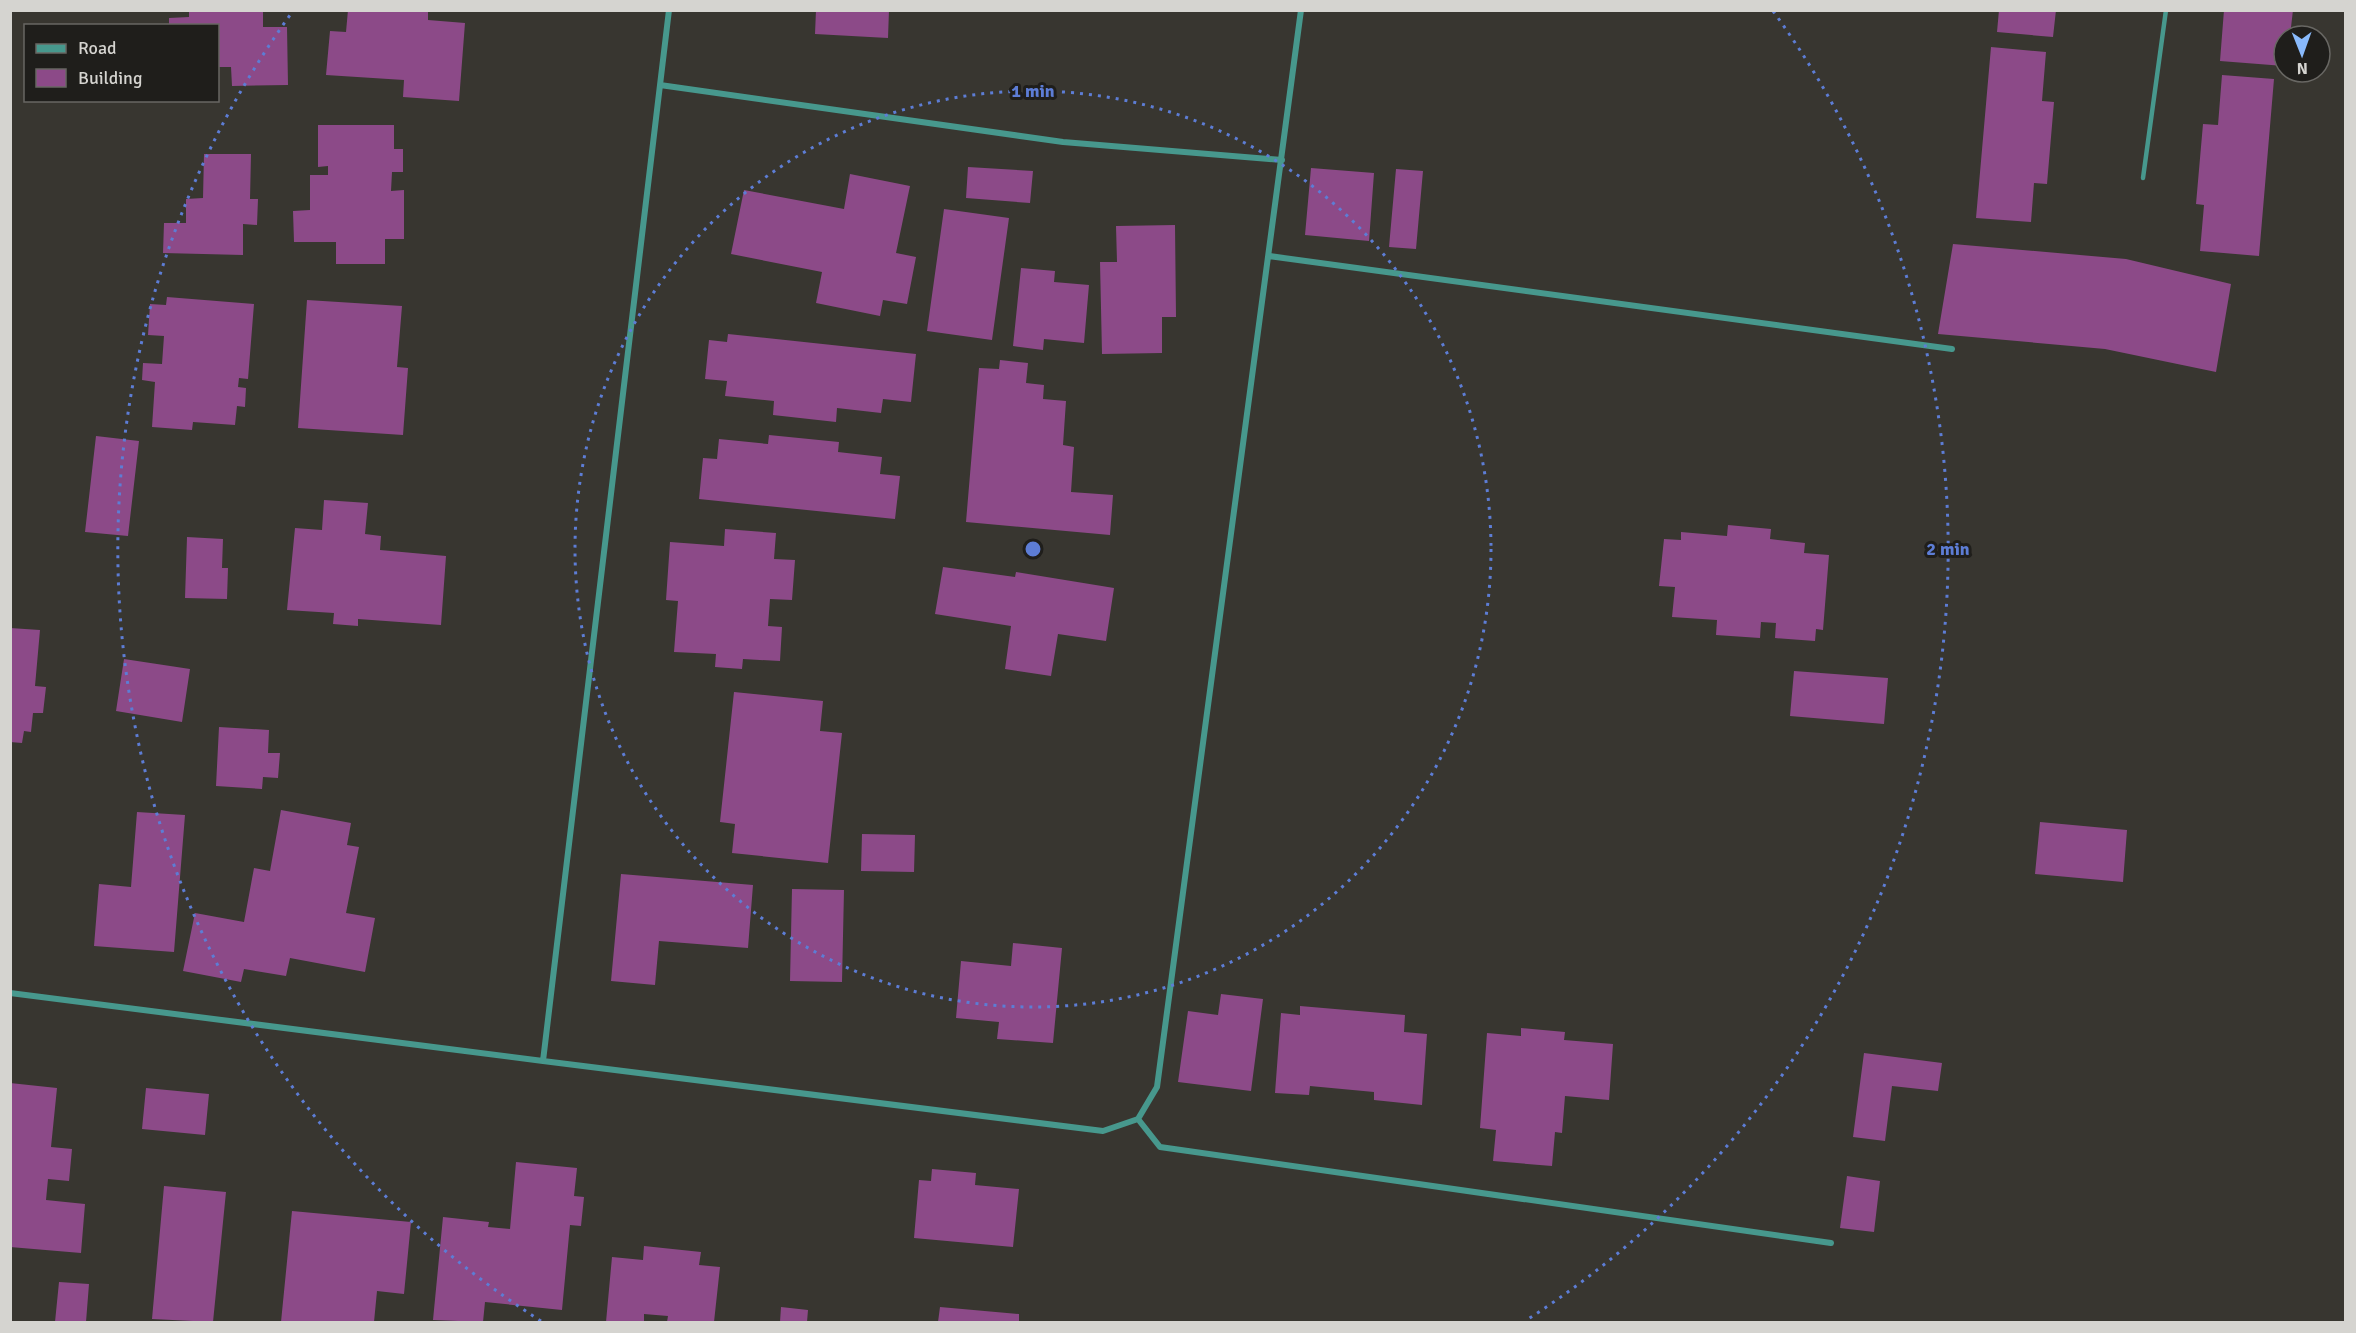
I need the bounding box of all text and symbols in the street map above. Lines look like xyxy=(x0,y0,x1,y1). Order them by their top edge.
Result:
legend xyxy=(24,24,219,102)
north arrow xyxy=(2272,24,2332,84)
text: Road xyxy=(78,37,117,59)
text: N xyxy=(2297,58,2308,78)
text: Building xyxy=(78,67,142,89)
text: 1 min xyxy=(1011,80,1055,102)
text: 2 min xyxy=(1926,538,1970,560)
centre of rings xyxy=(1023,539,1043,559)

